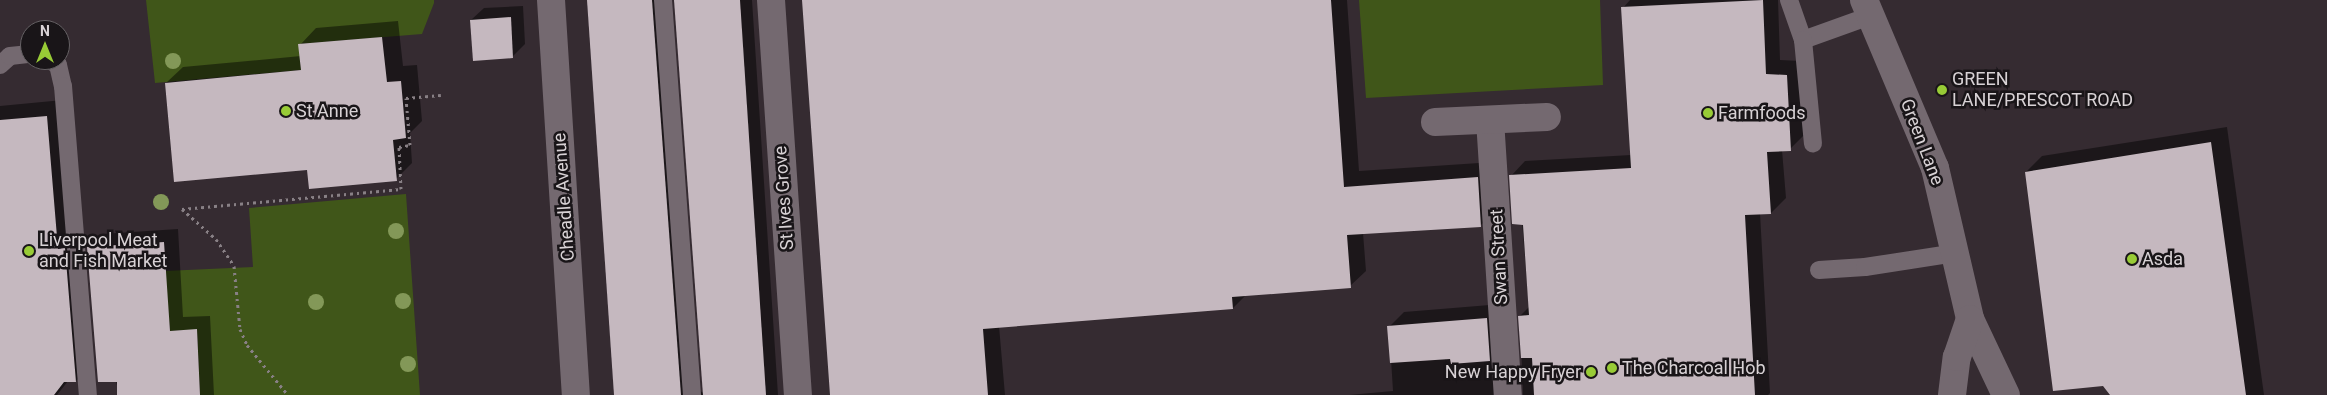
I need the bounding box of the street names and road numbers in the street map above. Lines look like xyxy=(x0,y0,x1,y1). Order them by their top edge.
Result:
street label: Green Lane xyxy=(1896,96,1948,188)
street label: Cheadle Avenue xyxy=(549,132,579,262)
street label: St Ives Grove xyxy=(770,145,798,251)
street label: Swan Street xyxy=(1486,209,1512,305)

